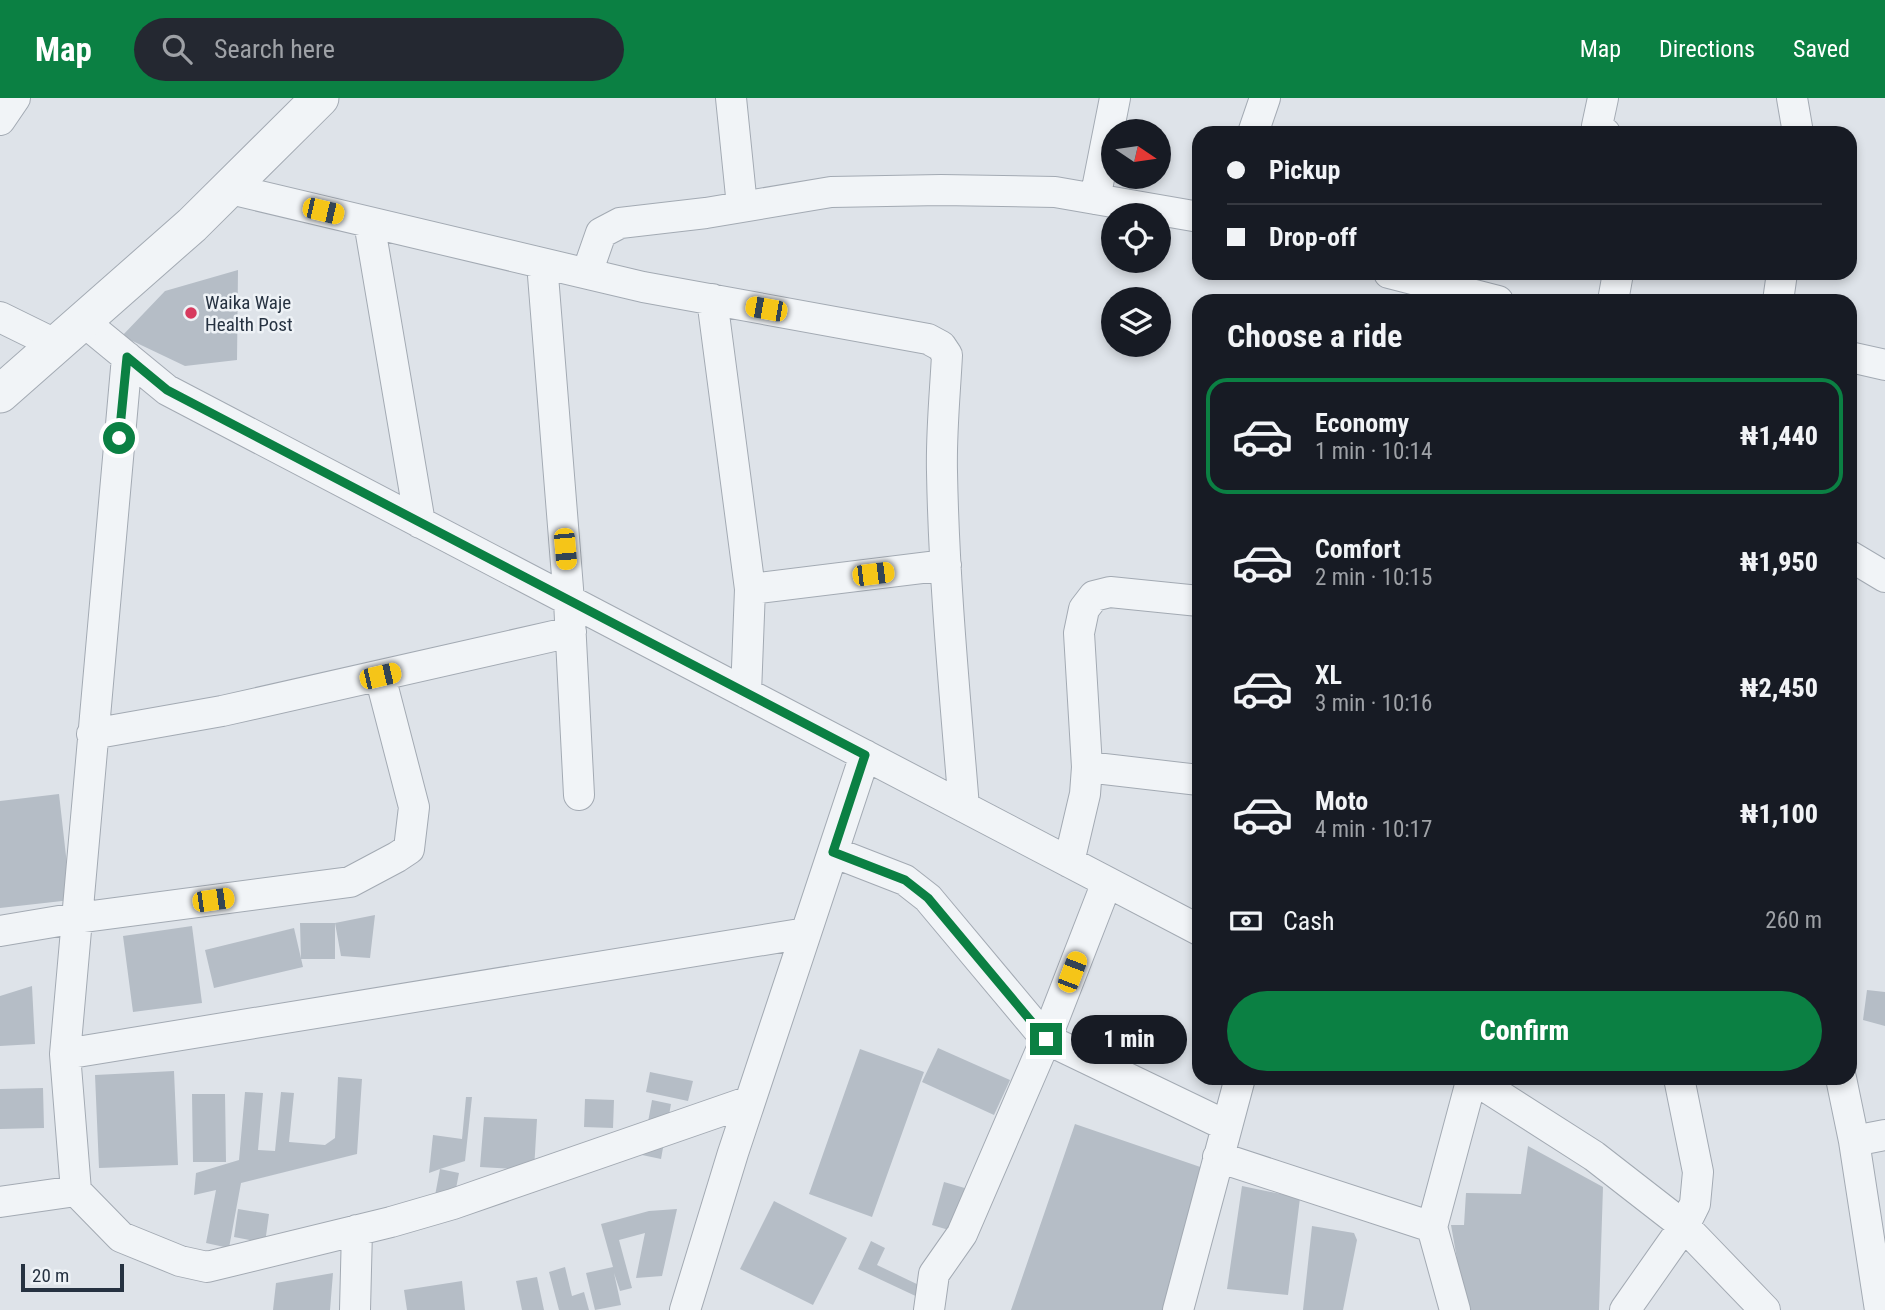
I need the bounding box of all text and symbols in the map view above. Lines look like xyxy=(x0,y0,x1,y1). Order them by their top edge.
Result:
search box xyxy=(134,18,624,81)
text: Map xyxy=(35,30,92,69)
icon: search xyxy=(158,30,196,68)
text: Search here xyxy=(214,34,335,64)
text: Map xyxy=(1580,35,1621,63)
text: Directions xyxy=(1659,35,1755,63)
text: Saved xyxy=(1793,35,1850,63)
north arrow xyxy=(1101,119,1171,189)
map controls xyxy=(1101,119,1171,357)
text: Pickup xyxy=(1269,155,1340,185)
car xyxy=(301,196,346,226)
button: locate xyxy=(1101,203,1171,273)
text: Drop-off xyxy=(1269,222,1357,252)
button: layers xyxy=(1101,287,1171,357)
place label: Waika Waje Health Post xyxy=(205,291,293,336)
car xyxy=(744,295,789,323)
marker: Waika Waje Health Post xyxy=(183,305,199,321)
text: Choose a ride xyxy=(1227,317,1402,355)
icon: car xyxy=(1231,405,1294,468)
text: Economy xyxy=(1315,408,1409,438)
text: ₦1,440 xyxy=(1740,421,1818,451)
route start xyxy=(103,422,135,454)
text: 1 min · 10:14 xyxy=(1315,438,1432,465)
car xyxy=(553,527,578,571)
icon: car xyxy=(1231,531,1294,594)
text: Comfort xyxy=(1315,534,1401,564)
text: ₦1,950 xyxy=(1740,547,1818,577)
car xyxy=(851,561,896,587)
text: 2 min · 10:15 xyxy=(1315,564,1432,591)
icon: car xyxy=(1231,657,1294,720)
text: XL xyxy=(1315,660,1342,690)
car xyxy=(358,661,403,691)
text: ₦2,450 xyxy=(1740,673,1818,703)
text: 3 min · 10:16 xyxy=(1315,690,1432,717)
icon: car xyxy=(1231,783,1294,846)
text: Moto xyxy=(1315,786,1368,816)
text: ₦1,100 xyxy=(1740,799,1818,829)
text: 4 min · 10:17 xyxy=(1315,816,1432,843)
car xyxy=(191,887,236,913)
icon: cash xyxy=(1227,902,1265,940)
text: Cash xyxy=(1283,906,1335,936)
text: 260 m xyxy=(1765,907,1822,934)
car xyxy=(1055,949,1090,995)
button: Confirm xyxy=(1227,991,1822,1071)
callout: 1 min xyxy=(1070,1014,1186,1063)
route end xyxy=(1030,1023,1062,1055)
text: 1 min xyxy=(1103,1026,1155,1053)
scale bar xyxy=(21,1261,124,1293)
text: 20 m xyxy=(32,1264,69,1287)

